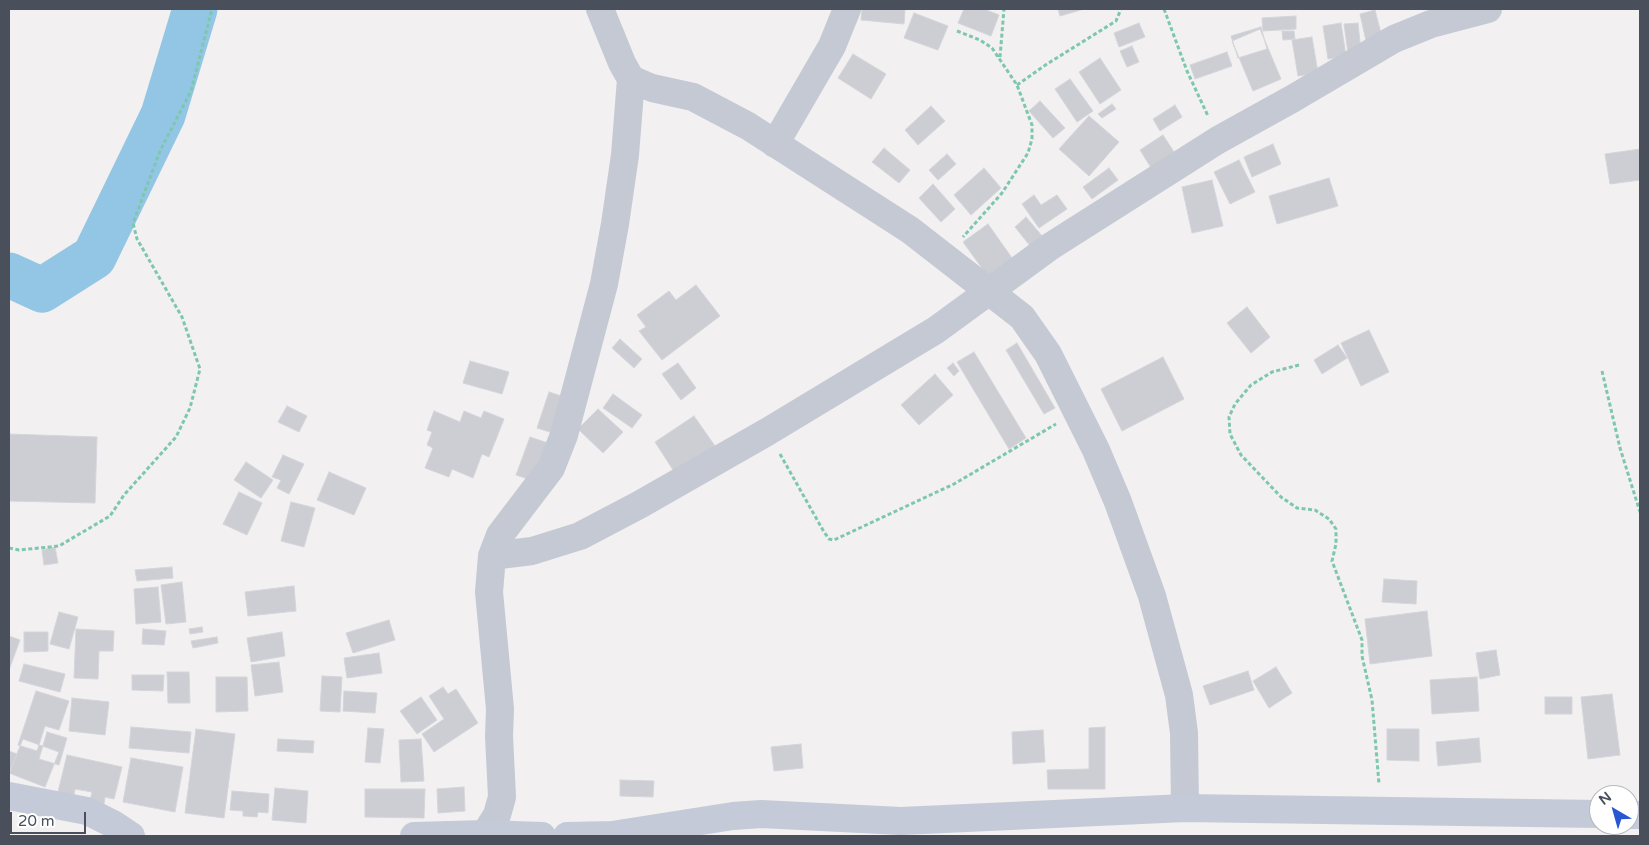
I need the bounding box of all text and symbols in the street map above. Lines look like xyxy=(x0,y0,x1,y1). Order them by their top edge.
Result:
north arrow xyxy=(1589,785,1639,835)
text: N xyxy=(1595,788,1615,809)
scale bar xyxy=(12,802,89,834)
text: 20 m xyxy=(18,812,55,830)

